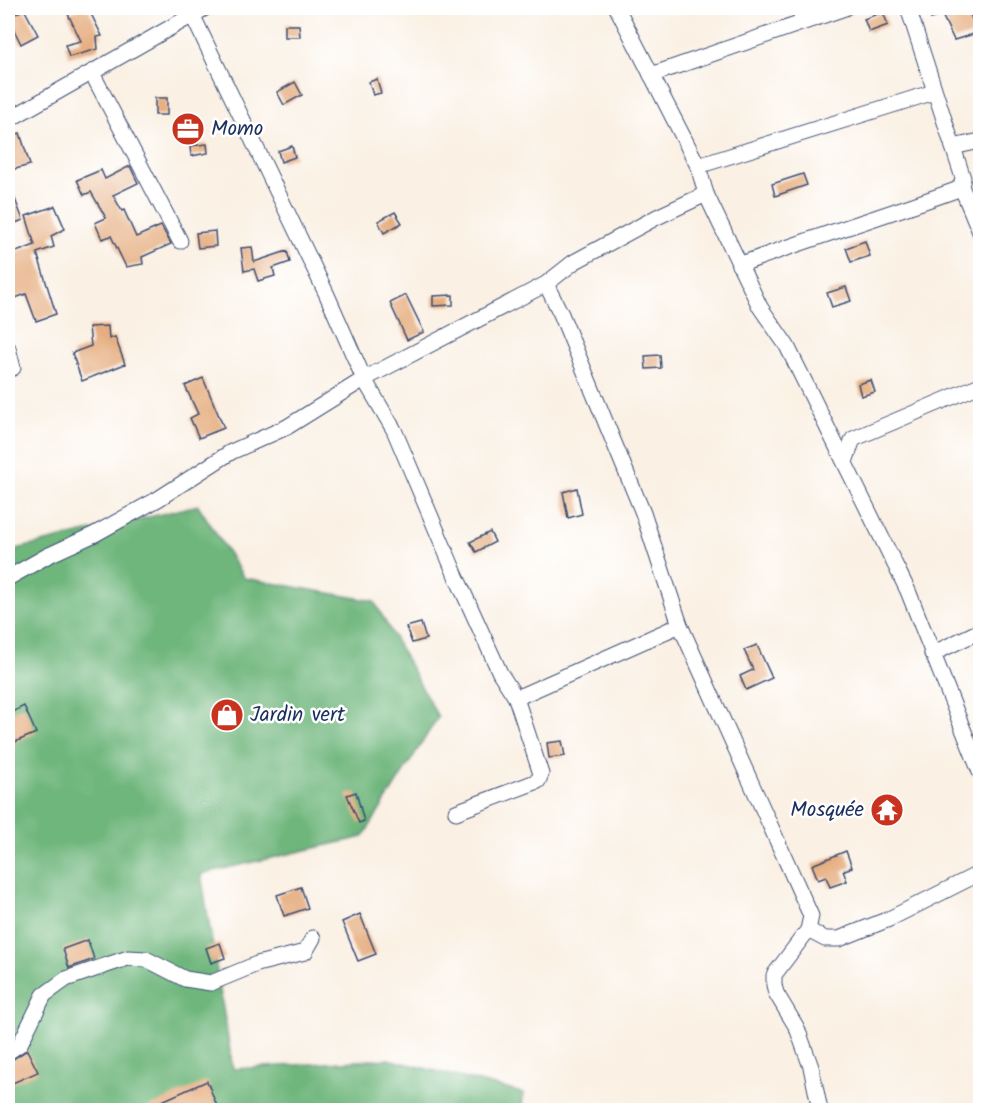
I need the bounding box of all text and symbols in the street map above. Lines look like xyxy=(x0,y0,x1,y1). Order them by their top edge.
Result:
office icon: Momo xyxy=(170,111,206,147)
place label: Momo xyxy=(211,113,263,146)
shop icon: Jardin vert xyxy=(209,697,245,733)
place label: Jardin vert xyxy=(250,699,346,732)
temple icon: Mosquée xyxy=(869,792,905,828)
place label: Mosquée xyxy=(790,794,865,827)

